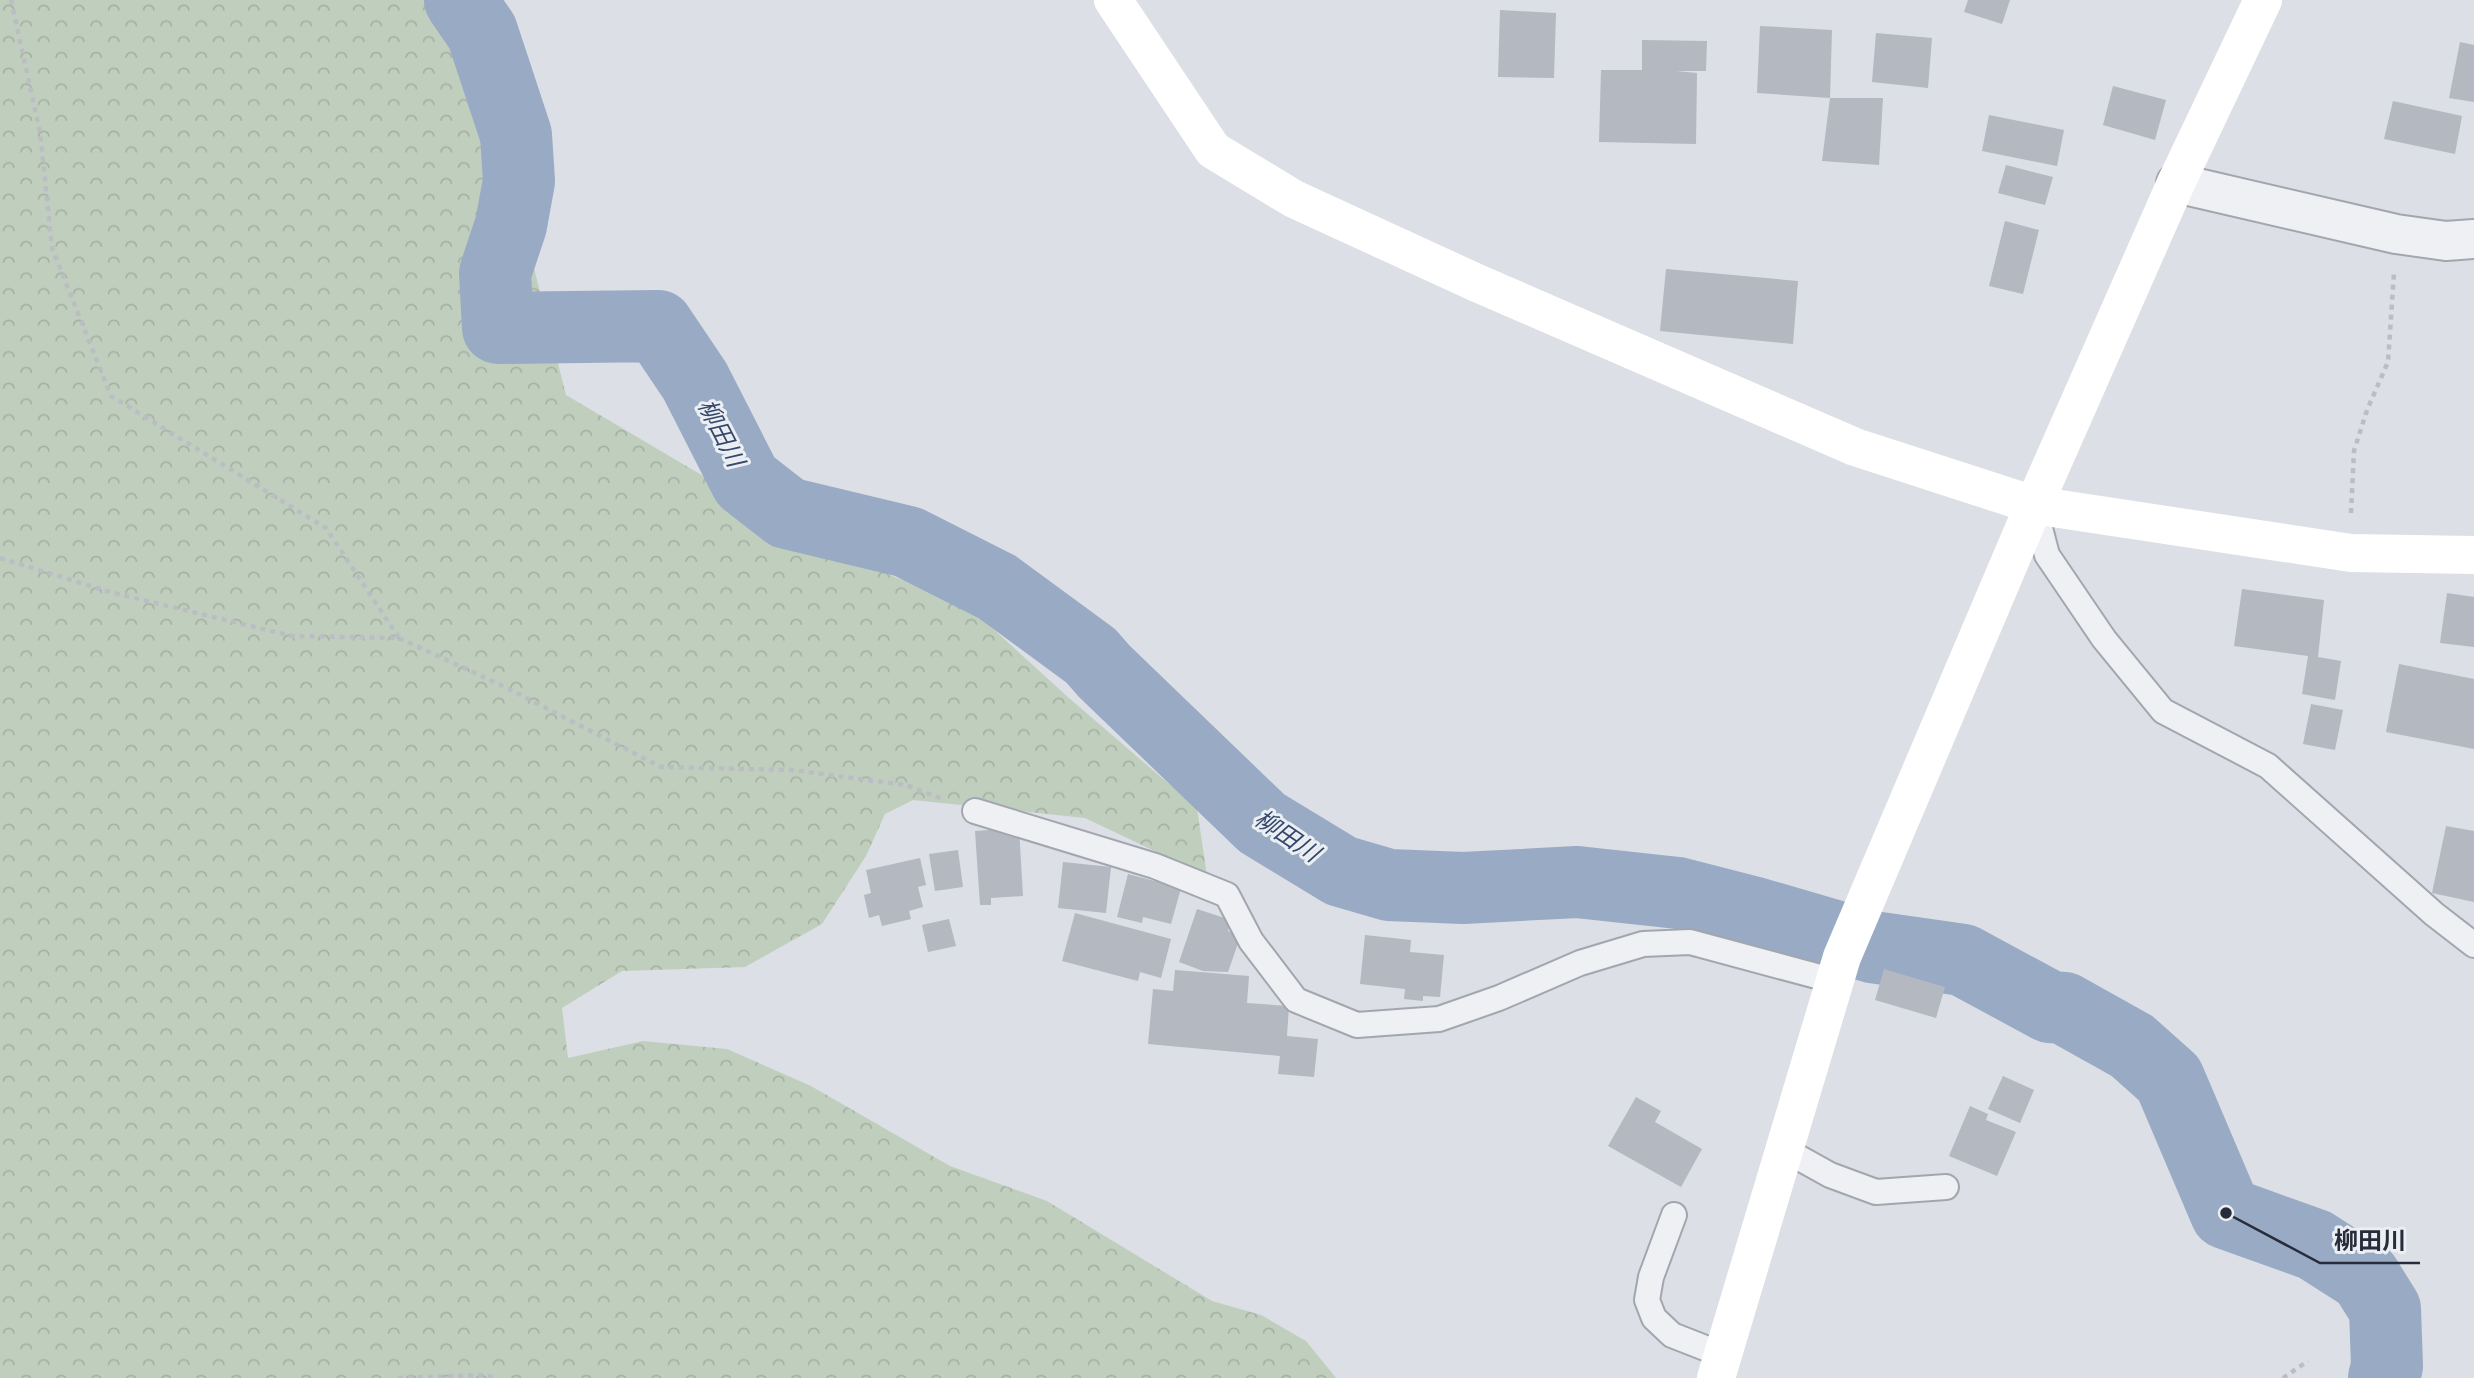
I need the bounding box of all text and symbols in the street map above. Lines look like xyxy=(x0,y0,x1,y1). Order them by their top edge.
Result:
water label: 柳田川 xyxy=(692,395,751,474)
water label: 柳田川 xyxy=(1249,804,1327,869)
callout: 柳田川 xyxy=(2320,1218,2420,1263)
text: 柳田川 xyxy=(2334,1227,2406,1255)

